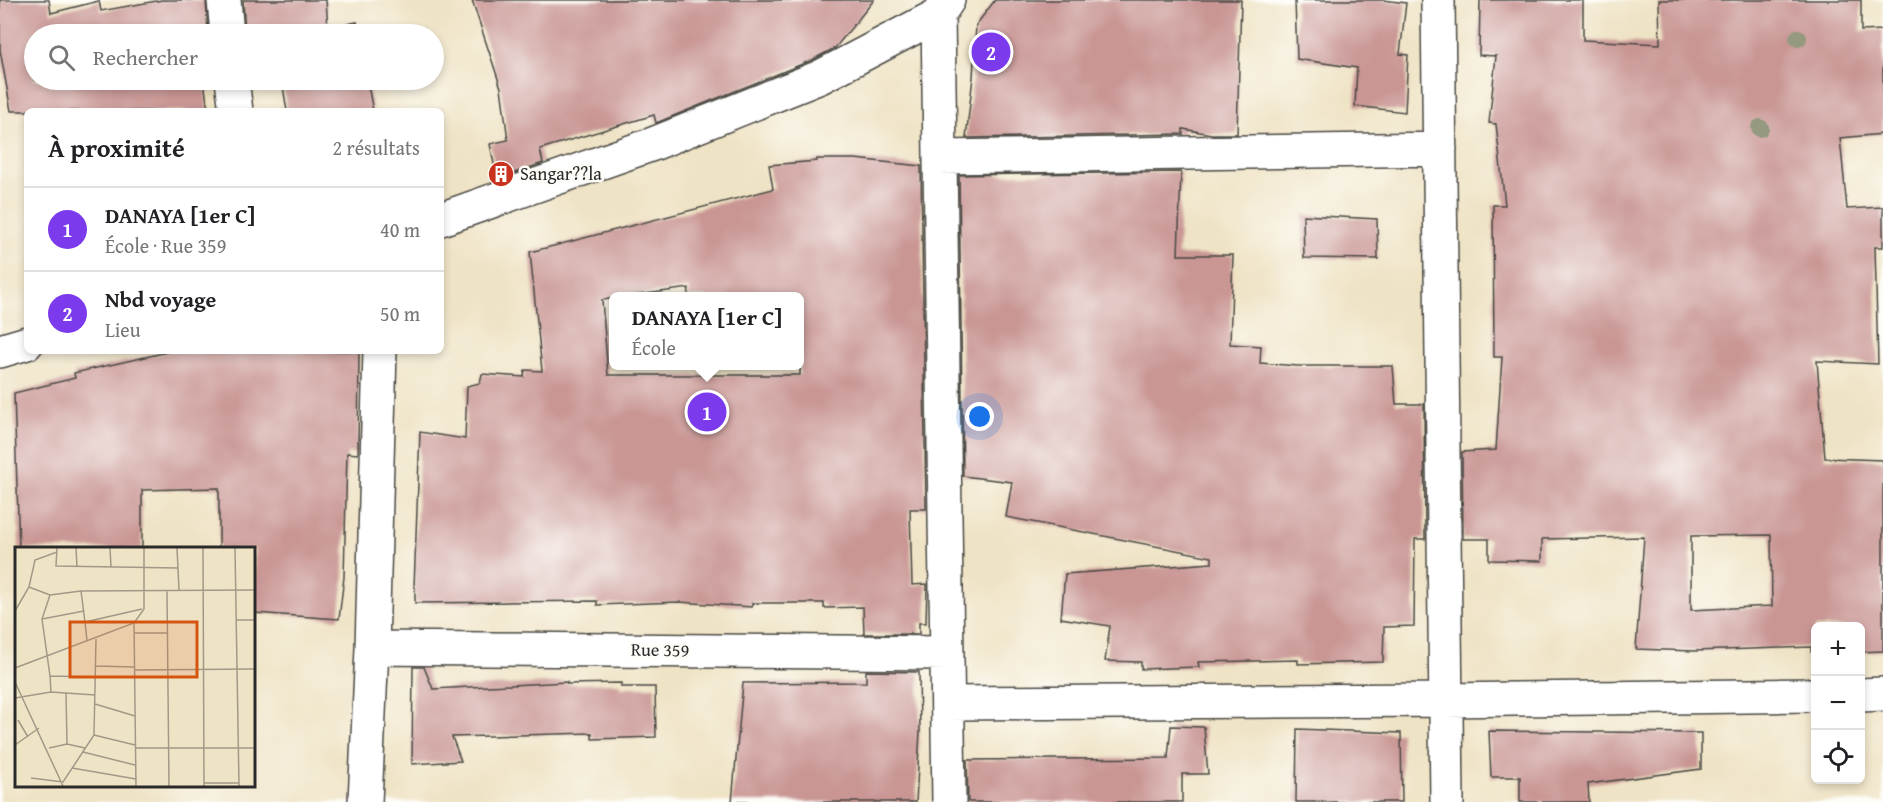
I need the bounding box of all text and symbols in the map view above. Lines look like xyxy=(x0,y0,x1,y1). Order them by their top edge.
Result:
search box xyxy=(24,24,444,90)
pin: 2 xyxy=(972,29,1010,74)
icon: search xyxy=(45,41,78,74)
text: Rechercher xyxy=(93,41,198,73)
text: À proximité xyxy=(48,128,185,167)
text: 2 résultats xyxy=(332,133,420,162)
building icon: Sangar??la xyxy=(486,159,516,189)
place label: Sangar??la xyxy=(520,160,602,187)
text: DANAYA [1er C] xyxy=(105,199,254,231)
text: 1 xyxy=(62,215,73,244)
text: 40 m xyxy=(380,215,420,244)
text: École · Rue 359 xyxy=(105,231,226,260)
text: Nbd voyage xyxy=(105,283,216,315)
popup xyxy=(609,292,804,370)
text: 2 xyxy=(62,299,73,328)
text: 50 m xyxy=(380,299,420,328)
text: DANAYA [1er C] xyxy=(632,301,781,333)
text: Lieu xyxy=(105,315,141,344)
text: École xyxy=(632,333,676,362)
pin: 1 xyxy=(688,390,726,434)
your location xyxy=(965,402,994,431)
inset map xyxy=(15,547,255,787)
map controls xyxy=(1811,622,1865,784)
button: + xyxy=(1811,622,1865,676)
street label: Rue 359 xyxy=(631,635,689,664)
button: − xyxy=(1811,676,1865,730)
button: locate xyxy=(1811,730,1865,784)

